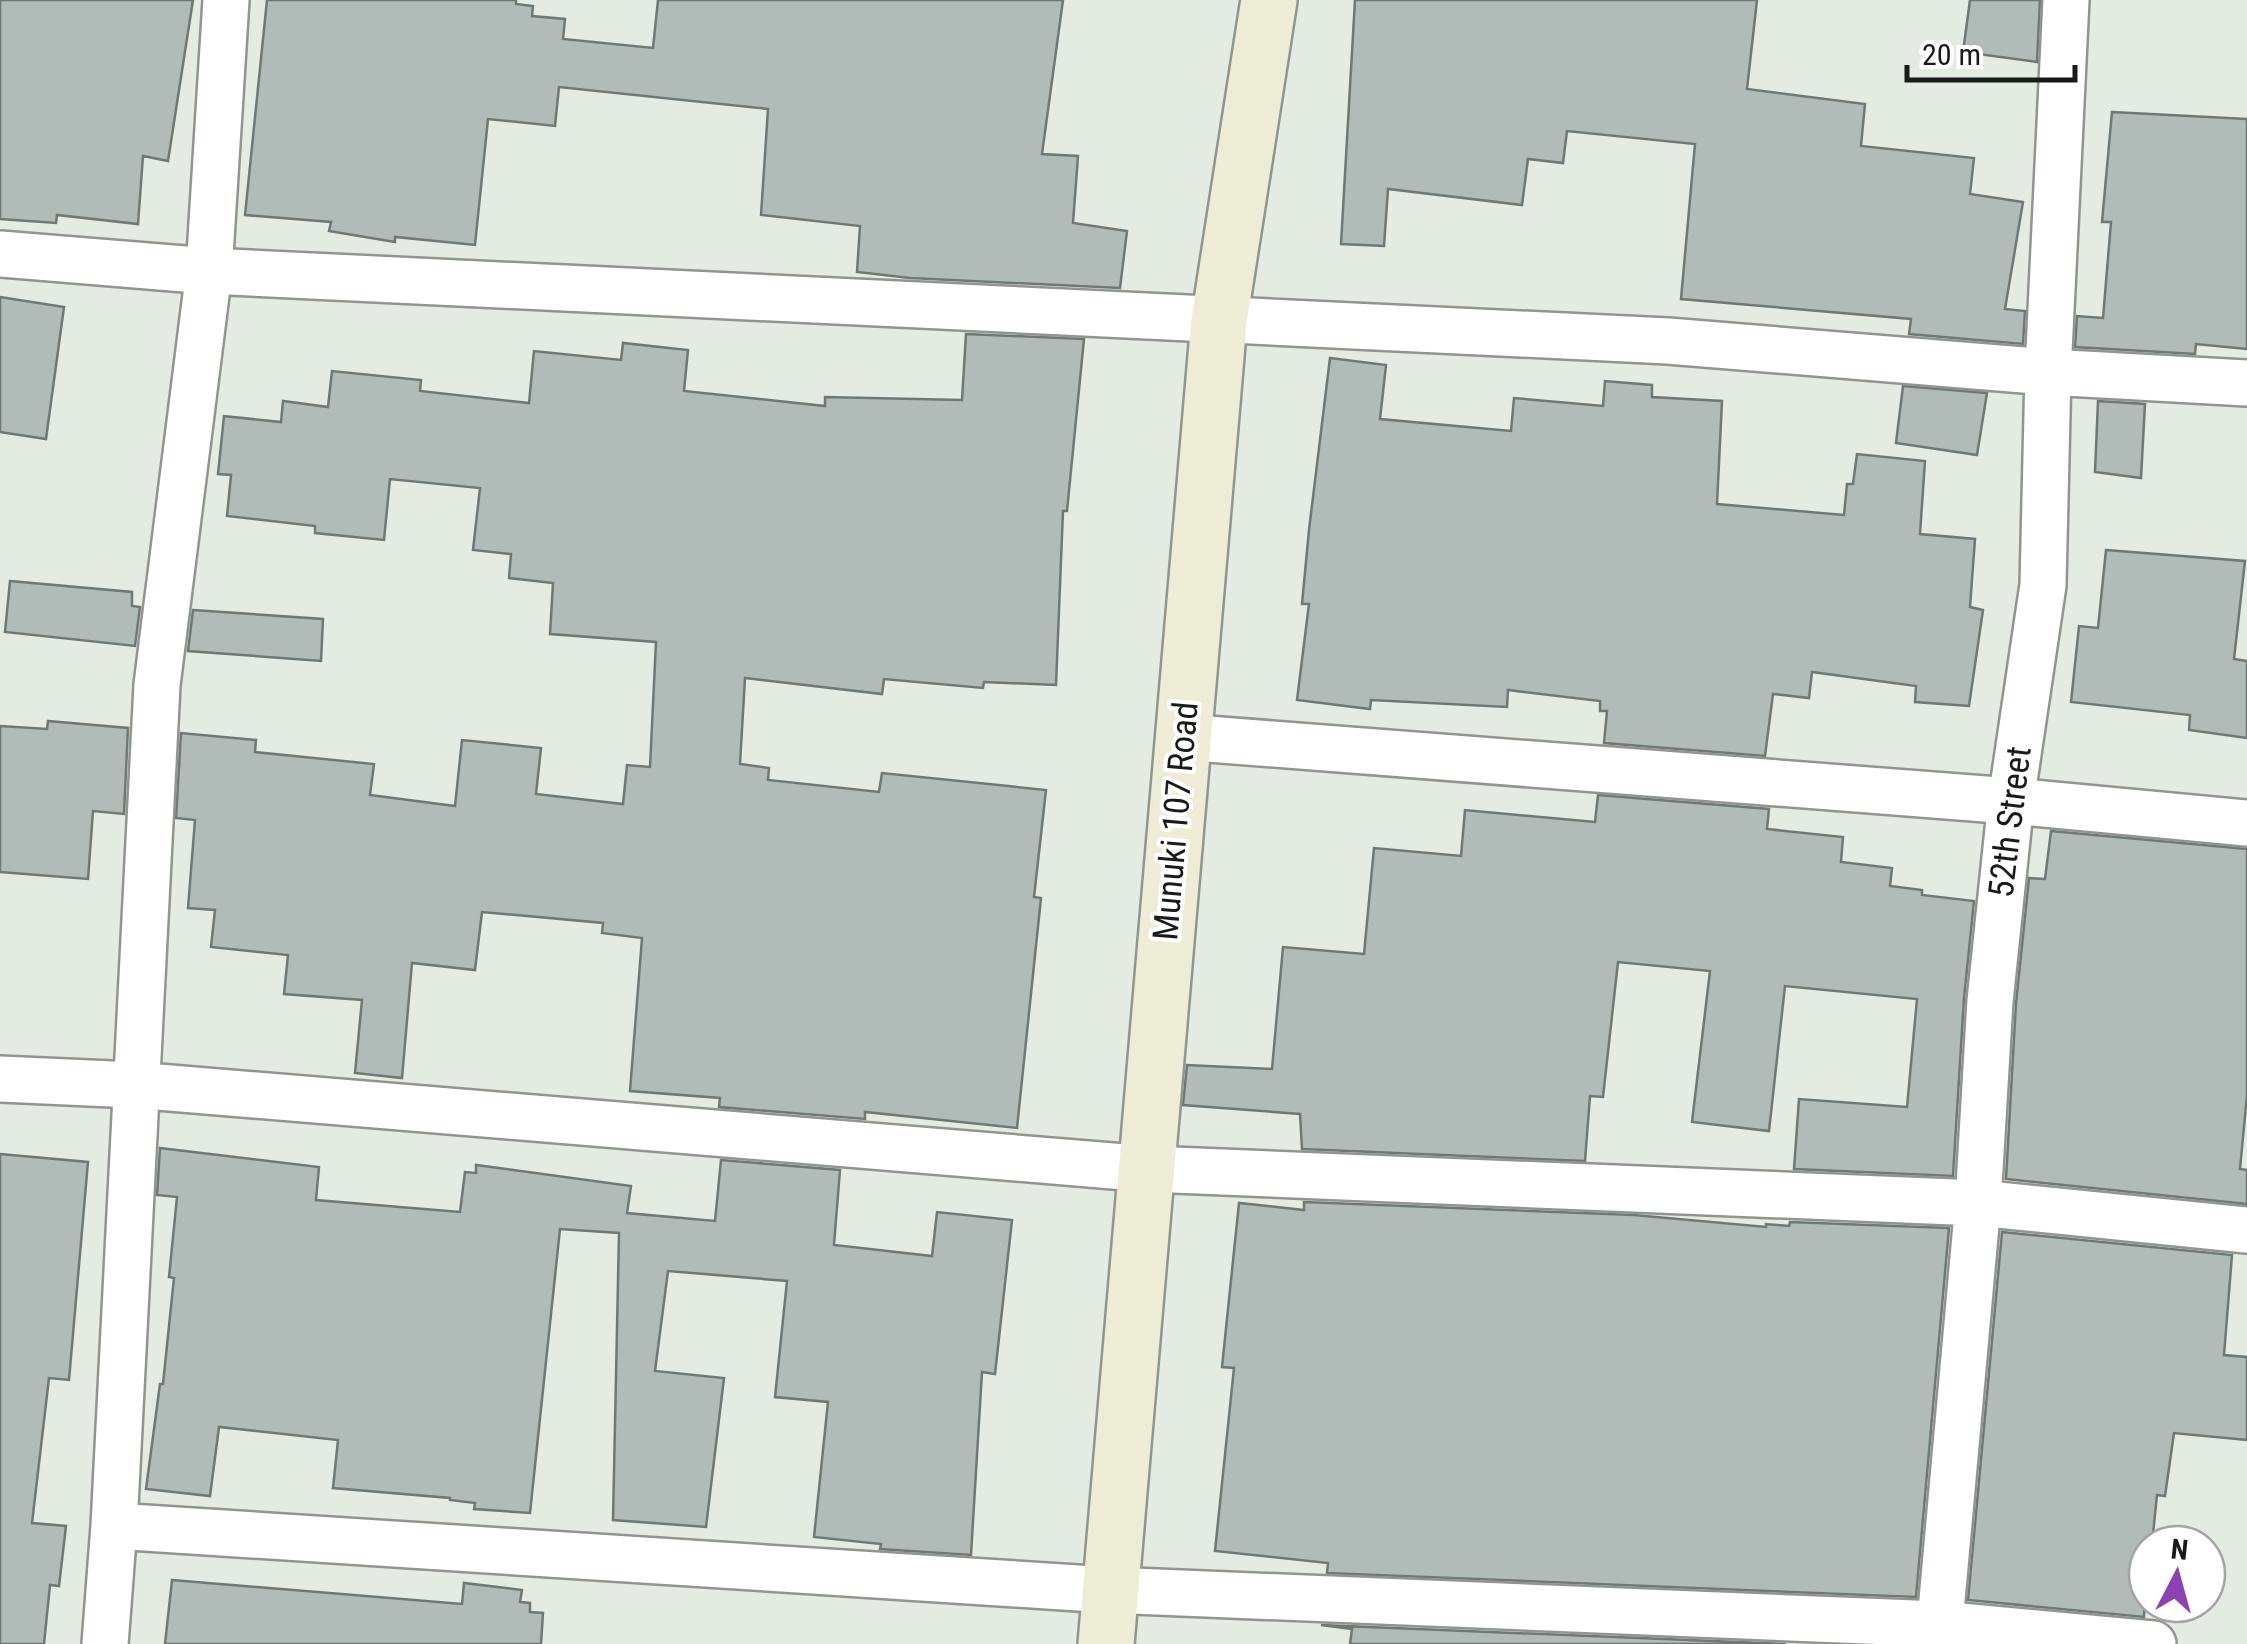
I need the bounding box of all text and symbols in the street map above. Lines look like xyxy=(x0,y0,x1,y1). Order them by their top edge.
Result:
scale bar xyxy=(1907,20,2074,82)
text: 20 m xyxy=(1922,37,1981,72)
street label: Munuki 107 Road xyxy=(1145,700,1207,942)
street label: 52th Street xyxy=(1980,744,2040,900)
north arrow xyxy=(2127,1524,2227,1624)
text: N xyxy=(2169,1532,2190,1567)

